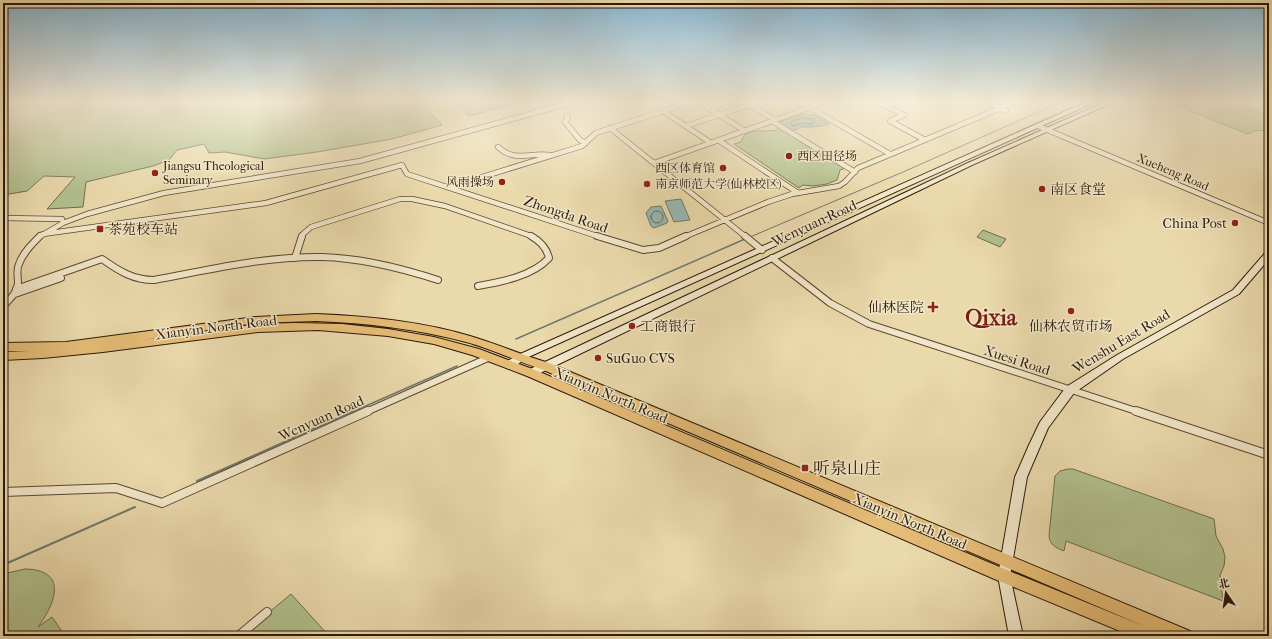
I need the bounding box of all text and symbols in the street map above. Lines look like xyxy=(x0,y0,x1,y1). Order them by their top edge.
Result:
place label: 西区田径场 xyxy=(797,149,857,163)
marker: 西区田径场 xyxy=(784,151,794,161)
street label: Xueheng Road xyxy=(1135,151,1212,194)
place label: Jiangsu Theological Seminary xyxy=(162,159,265,187)
place label: 西区体育馆 xyxy=(655,161,715,175)
marker: 西区体育馆 xyxy=(718,163,728,173)
marker: Jiangsu Theological Seminary xyxy=(150,168,160,178)
place label: 风雨操场 xyxy=(446,175,494,189)
marker: 风雨操场 xyxy=(497,177,507,187)
place label: 南京师范大学(仙林校区) xyxy=(655,177,782,191)
marker: 南京师范大学(仙林校区) xyxy=(642,179,652,189)
place label: 南区食堂 xyxy=(1050,181,1106,198)
marker: 南区食堂 xyxy=(1037,184,1047,194)
street label: Zhongda Road xyxy=(521,192,611,237)
street label: Wenyuan Road xyxy=(768,196,860,251)
place label: China Post xyxy=(1163,215,1227,232)
marker: China Post xyxy=(1230,218,1240,228)
place label: 茶苑校车站 xyxy=(108,221,178,238)
marker: 茶苑校车站 xyxy=(95,224,105,234)
place label: 仙林医院 xyxy=(868,299,924,316)
marker: 仙林医院 xyxy=(927,301,939,313)
district label: Qixia xyxy=(965,305,1018,331)
street label: Wenshu East Road xyxy=(1068,305,1173,378)
marker: 仙林农贸市场 xyxy=(1066,306,1076,316)
street label: Xianyin North Road xyxy=(154,312,278,343)
place label: 工商银行 xyxy=(640,318,696,335)
place label: 仙林农贸市场 xyxy=(1029,318,1113,335)
marker: 工商银行 xyxy=(627,321,637,331)
street label: Xuesi Road xyxy=(981,342,1053,379)
place label: SuGuo CVS xyxy=(606,350,675,367)
marker: SuGuo CVS xyxy=(593,353,603,363)
street label: Xianyin North Road xyxy=(551,364,671,427)
street label: Wenyuan Road xyxy=(275,392,367,445)
place label: 听泉山庄 xyxy=(813,458,881,478)
marker: 听泉山庄 xyxy=(800,463,810,473)
street label: Xianyin North Road xyxy=(850,490,970,553)
north arrow xyxy=(1206,573,1246,613)
text: 北 xyxy=(1217,576,1231,591)

